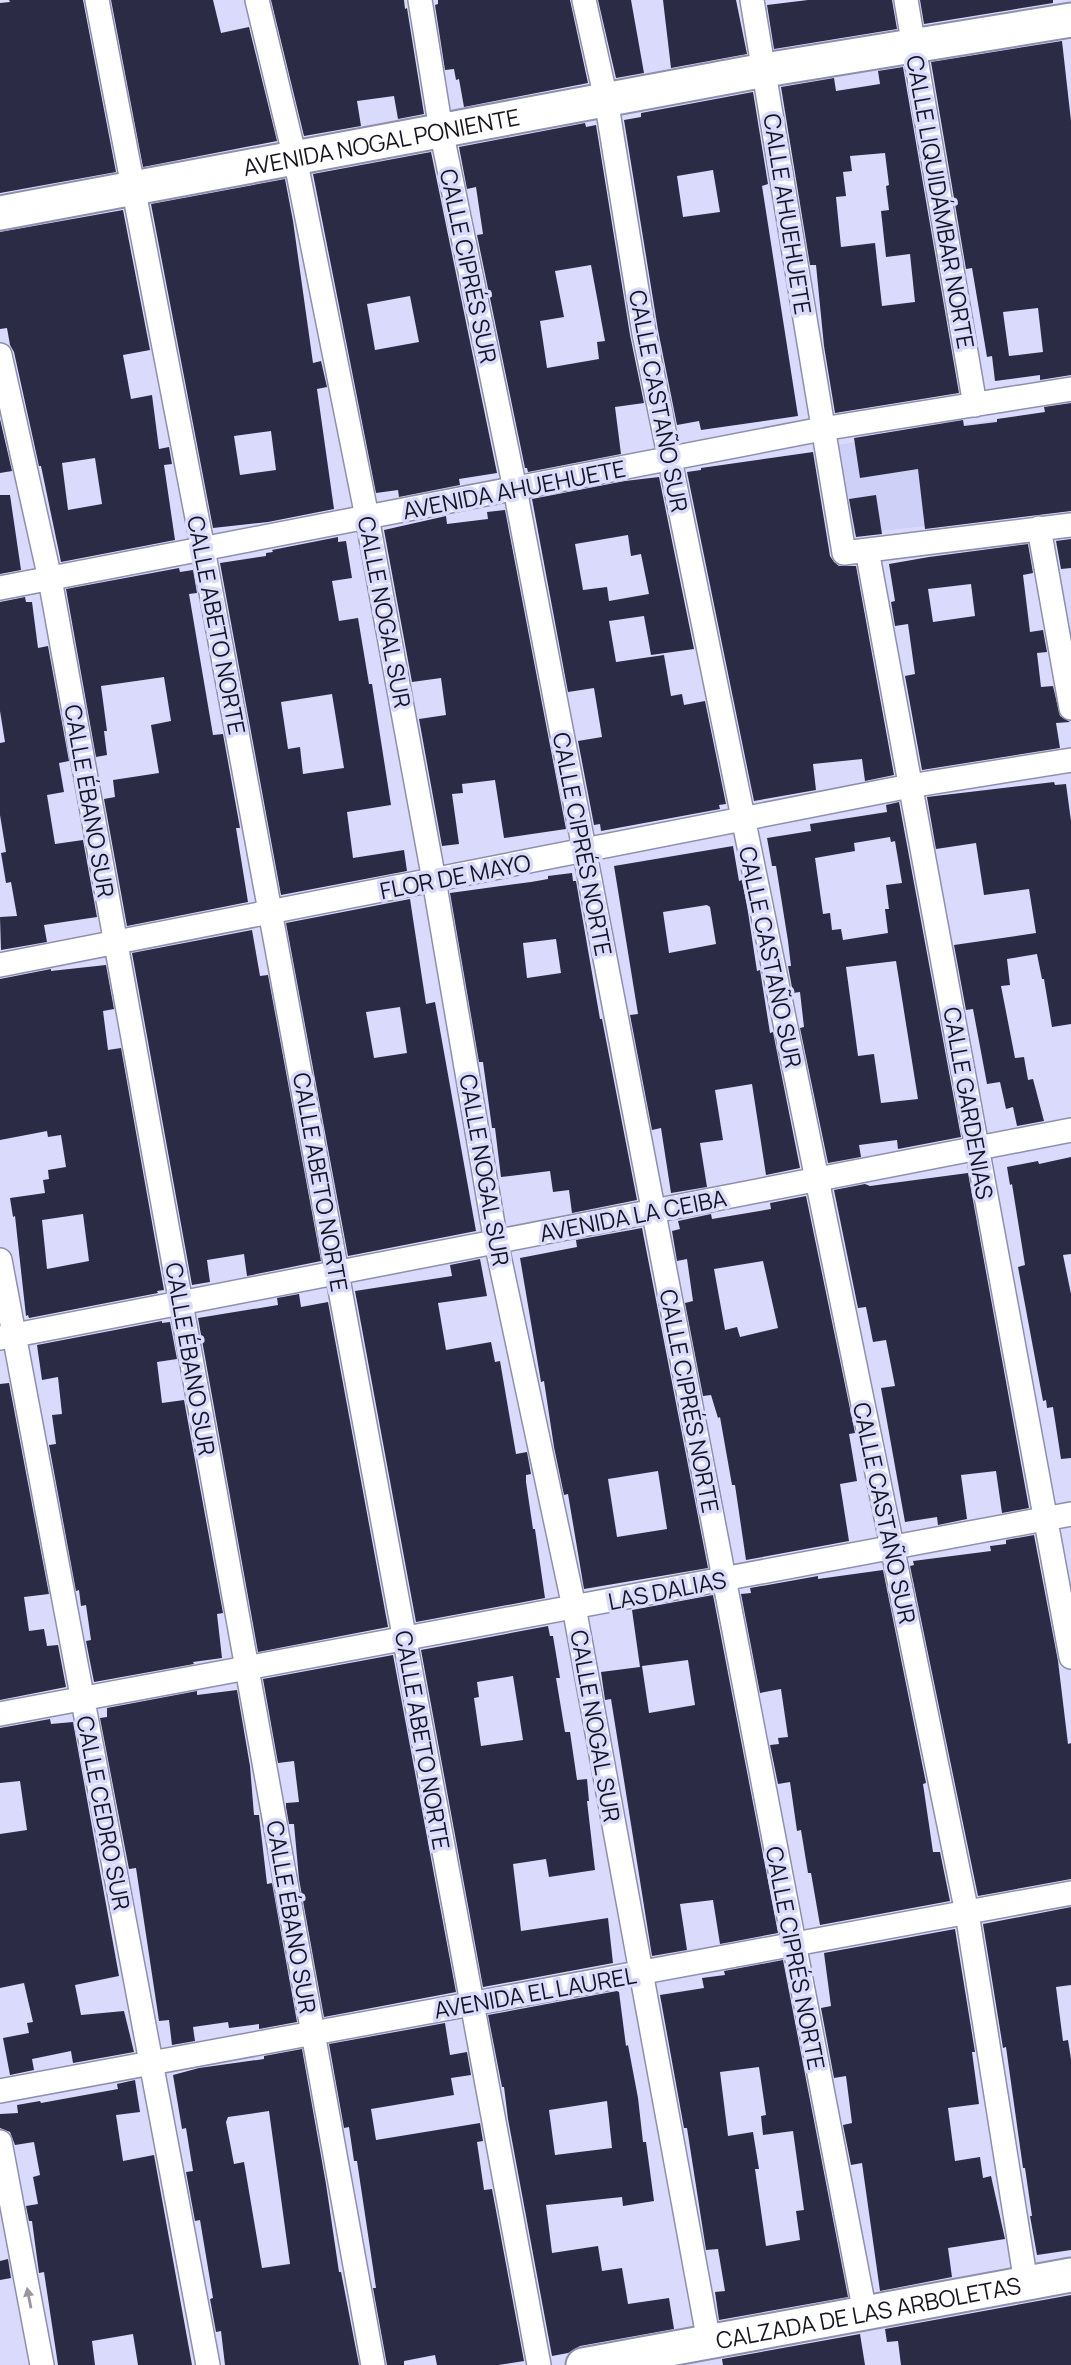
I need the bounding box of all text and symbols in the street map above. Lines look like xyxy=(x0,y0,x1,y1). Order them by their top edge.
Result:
street label: CALLE LIQUIDÁMBAR NORTE xyxy=(899,53,983,351)
street label: AVENIDA NOGAL PONIENTE xyxy=(241,100,522,183)
street label: CALLE AHUEHUETE xyxy=(756,111,820,317)
street label: CALLE CIPRÉS SUR xyxy=(433,166,505,366)
street label: CALLE CASTAÑO SUR xyxy=(622,287,696,515)
street label: AVENIDA AHUEHUETE xyxy=(400,452,628,526)
street label: CALLE ABETO NORTE xyxy=(180,513,254,737)
street label: CALLE NOGAL SUR xyxy=(351,513,419,711)
street label: CALLE ÉBANO SUR xyxy=(57,702,123,900)
street label: CALLE CIPRÉS NORTE xyxy=(546,730,620,958)
street label: CALLE CASTAÑO SUR xyxy=(732,843,810,1071)
street label: FLOR DE MAYO xyxy=(377,846,533,906)
street label: CALLE GARDENIAS xyxy=(936,1004,1002,1202)
street label: CALLE ABETO NORTE xyxy=(286,1070,356,1294)
street label: CALLE NOGAL SUR xyxy=(452,1071,518,1269)
street label: AVENIDA LA CEIBA xyxy=(537,1181,730,1249)
street label: CALLE ÉBANO SUR xyxy=(158,1260,224,1458)
street label: CALLE CIPRÉS NORTE xyxy=(653,1287,727,1515)
street label: CALLE CASTAÑO SUR xyxy=(846,1399,924,1627)
street label: LAS DALIAS xyxy=(605,1563,729,1617)
street label: CALLE NOGAL SUR xyxy=(563,1627,629,1825)
street label: CALLE ABETO NORTE xyxy=(388,1628,458,1852)
street label: CALLE CEDRO SUR xyxy=(69,1713,139,1913)
street label: CALLE ÉBANO SUR xyxy=(259,1818,325,2016)
street label: CALLE CIPRÉS NORTE xyxy=(759,1844,833,2072)
street label: AVENIDA EL LAUREL xyxy=(431,1958,639,2026)
street label: CALZADA DE LAS ARBOLETAS xyxy=(713,2269,1023,2356)
one-way arrow xyxy=(24,2287,35,2309)

